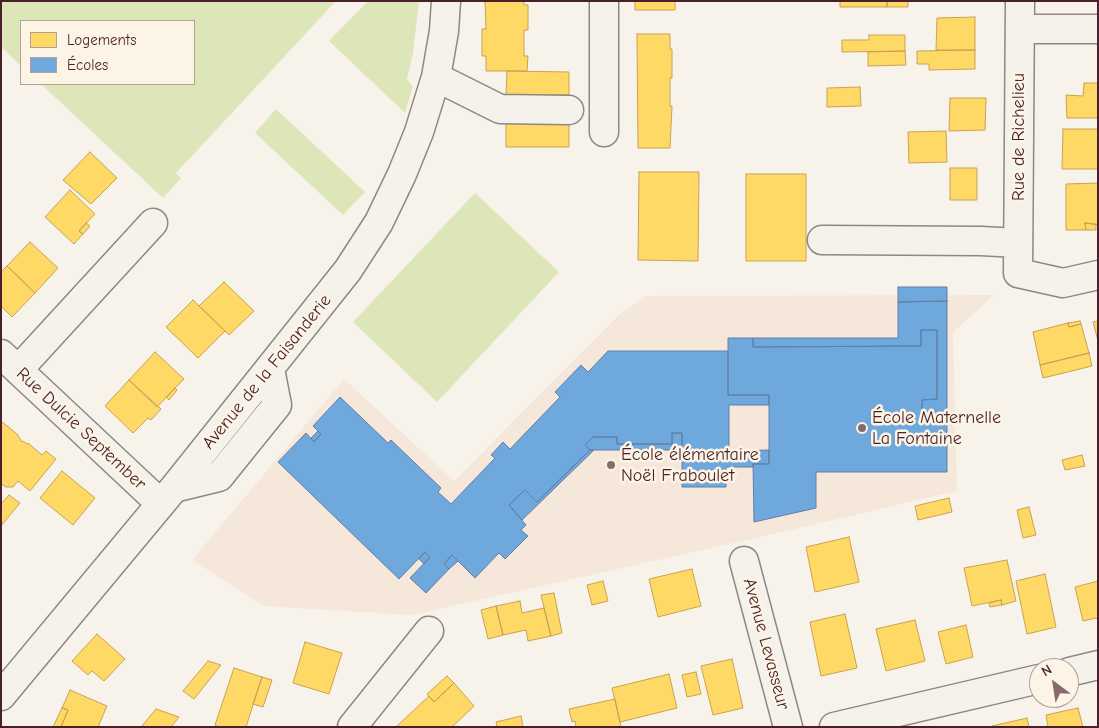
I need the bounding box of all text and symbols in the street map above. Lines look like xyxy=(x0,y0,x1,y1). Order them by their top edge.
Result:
legend xyxy=(20,20,195,85)
text: Logements xyxy=(67,31,136,49)
text: Écoles xyxy=(67,56,108,74)
street label: Rue de Richelieu xyxy=(1008,73,1030,201)
street label: Avenue de la Faisanderie xyxy=(198,290,336,454)
street label: Rue Dulcie September xyxy=(12,363,150,495)
place label: École Maternelle La Fontaine xyxy=(872,407,1001,449)
marker: École Maternelle La Fontaine xyxy=(856,422,868,434)
place label: École élémentaire Noël Fraboulet xyxy=(621,444,759,486)
marker: École élémentaire Noël Fraboulet xyxy=(605,459,617,471)
street label: Avenue Levasseur xyxy=(738,576,794,712)
north arrow xyxy=(1029,658,1079,708)
text: N xyxy=(1038,661,1055,680)

